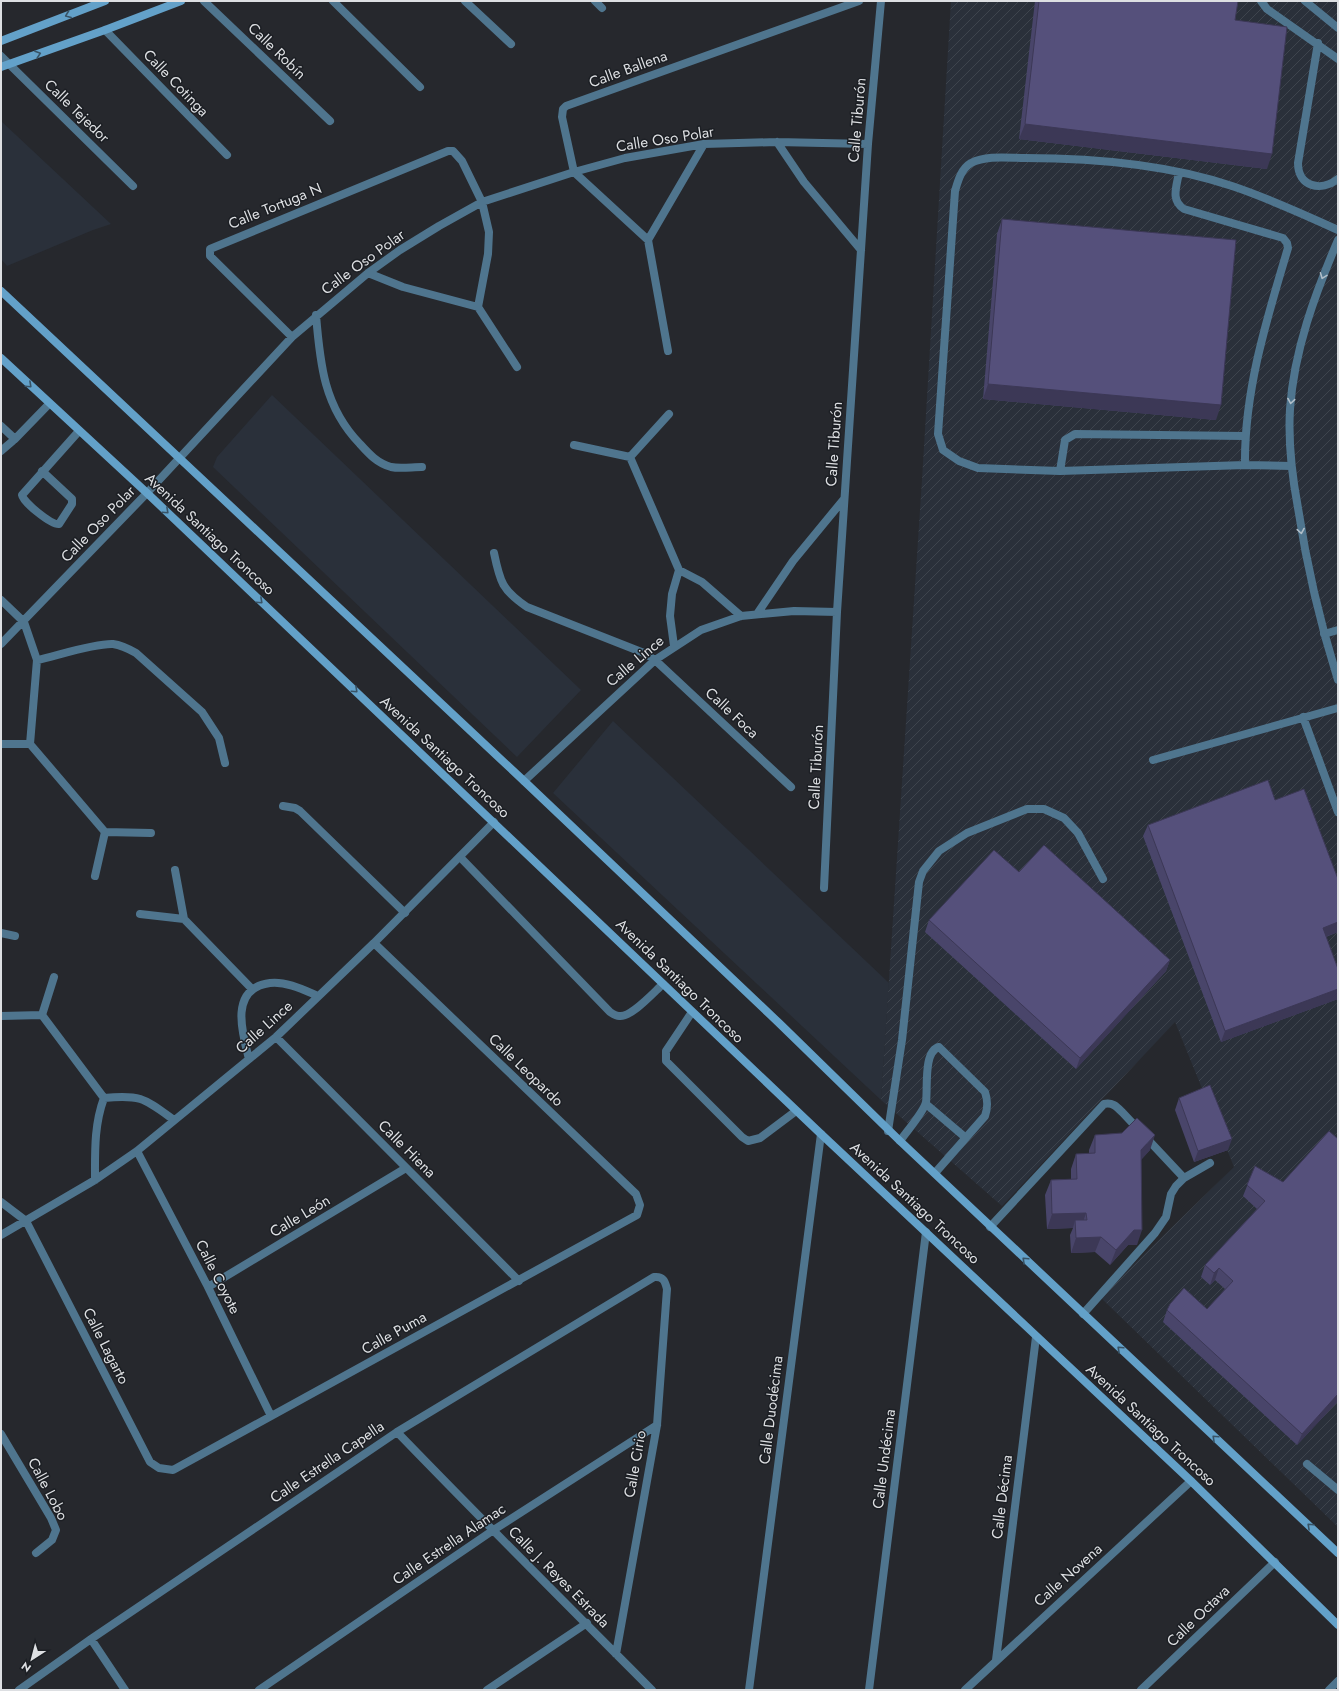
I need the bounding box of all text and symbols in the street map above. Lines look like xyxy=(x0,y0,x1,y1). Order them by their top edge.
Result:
one-way arrow xyxy=(65,11,72,19)
street label: Calle Robín xyxy=(243,18,311,84)
street label: Calle Cotinga xyxy=(138,44,214,122)
street label: Calle Ballena xyxy=(586,45,670,93)
one-way arrow xyxy=(34,50,41,59)
street label: Calle Tejedor xyxy=(39,74,115,148)
street label: Calle Tiburón xyxy=(842,77,872,163)
street label: Calle Oso Polar xyxy=(614,120,716,158)
street label: Calle Tortuga N xyxy=(225,177,325,235)
street label: Calle Oso Polar xyxy=(316,224,410,300)
one-way arrow xyxy=(1320,272,1328,279)
one-way arrow xyxy=(24,380,32,388)
one-way arrow xyxy=(1287,398,1296,405)
street label: Calle Tiburón xyxy=(820,401,848,487)
street label: Avenida Santiago Troncoso xyxy=(140,468,280,600)
street label: Calle Oso Polar xyxy=(56,480,141,567)
one-way arrow xyxy=(161,507,169,514)
one-way arrow xyxy=(1296,528,1305,534)
one-way arrow xyxy=(255,596,263,604)
street label: Calle Lince xyxy=(601,630,669,692)
street label: Calle Foca xyxy=(700,682,764,744)
one-way arrow xyxy=(350,685,358,693)
street label: Avenida Santiago Troncoso xyxy=(375,691,515,823)
street label: Calle Tiburón xyxy=(803,724,829,810)
street label: Avenida Santiago Troncoso xyxy=(611,914,749,1048)
street label: Calle Lince xyxy=(231,995,298,1059)
street label: Calle Leopardo xyxy=(483,1028,569,1112)
street label: Calle Hiena xyxy=(373,1115,441,1183)
street label: Avenida Santiago Troncoso xyxy=(845,1137,985,1269)
street label: Calle León xyxy=(266,1189,334,1243)
street label: Calle Coyote xyxy=(190,1236,246,1318)
one-way arrow xyxy=(1022,1257,1030,1265)
street label: Calle Lagarto xyxy=(77,1304,135,1388)
street label: Calle Puma xyxy=(357,1306,431,1360)
one-way arrow xyxy=(1117,1346,1125,1353)
street label: Calle Duodécima xyxy=(753,1354,789,1466)
street label: Avenida Santiago Troncoso xyxy=(1081,1359,1221,1491)
street label: Calle Undécima xyxy=(867,1408,901,1510)
street label: Calle Estrella Capella xyxy=(265,1416,389,1508)
street label: Calle Cirio xyxy=(618,1429,652,1499)
one-way arrow xyxy=(1212,1435,1220,1442)
street label: Calle Lobo xyxy=(22,1454,74,1524)
street label: Calle Décima xyxy=(986,1454,1018,1540)
street label: Calle Estrella Alamac xyxy=(388,1498,510,1590)
street label: Calle J. Reyes Estrada xyxy=(503,1521,615,1633)
one-way arrow xyxy=(1307,1524,1315,1531)
street label: Calle Novena xyxy=(1029,1538,1107,1612)
street label: Calle Octava xyxy=(1162,1580,1234,1652)
north arrow xyxy=(12,1639,52,1679)
text: N xyxy=(18,1658,34,1676)

